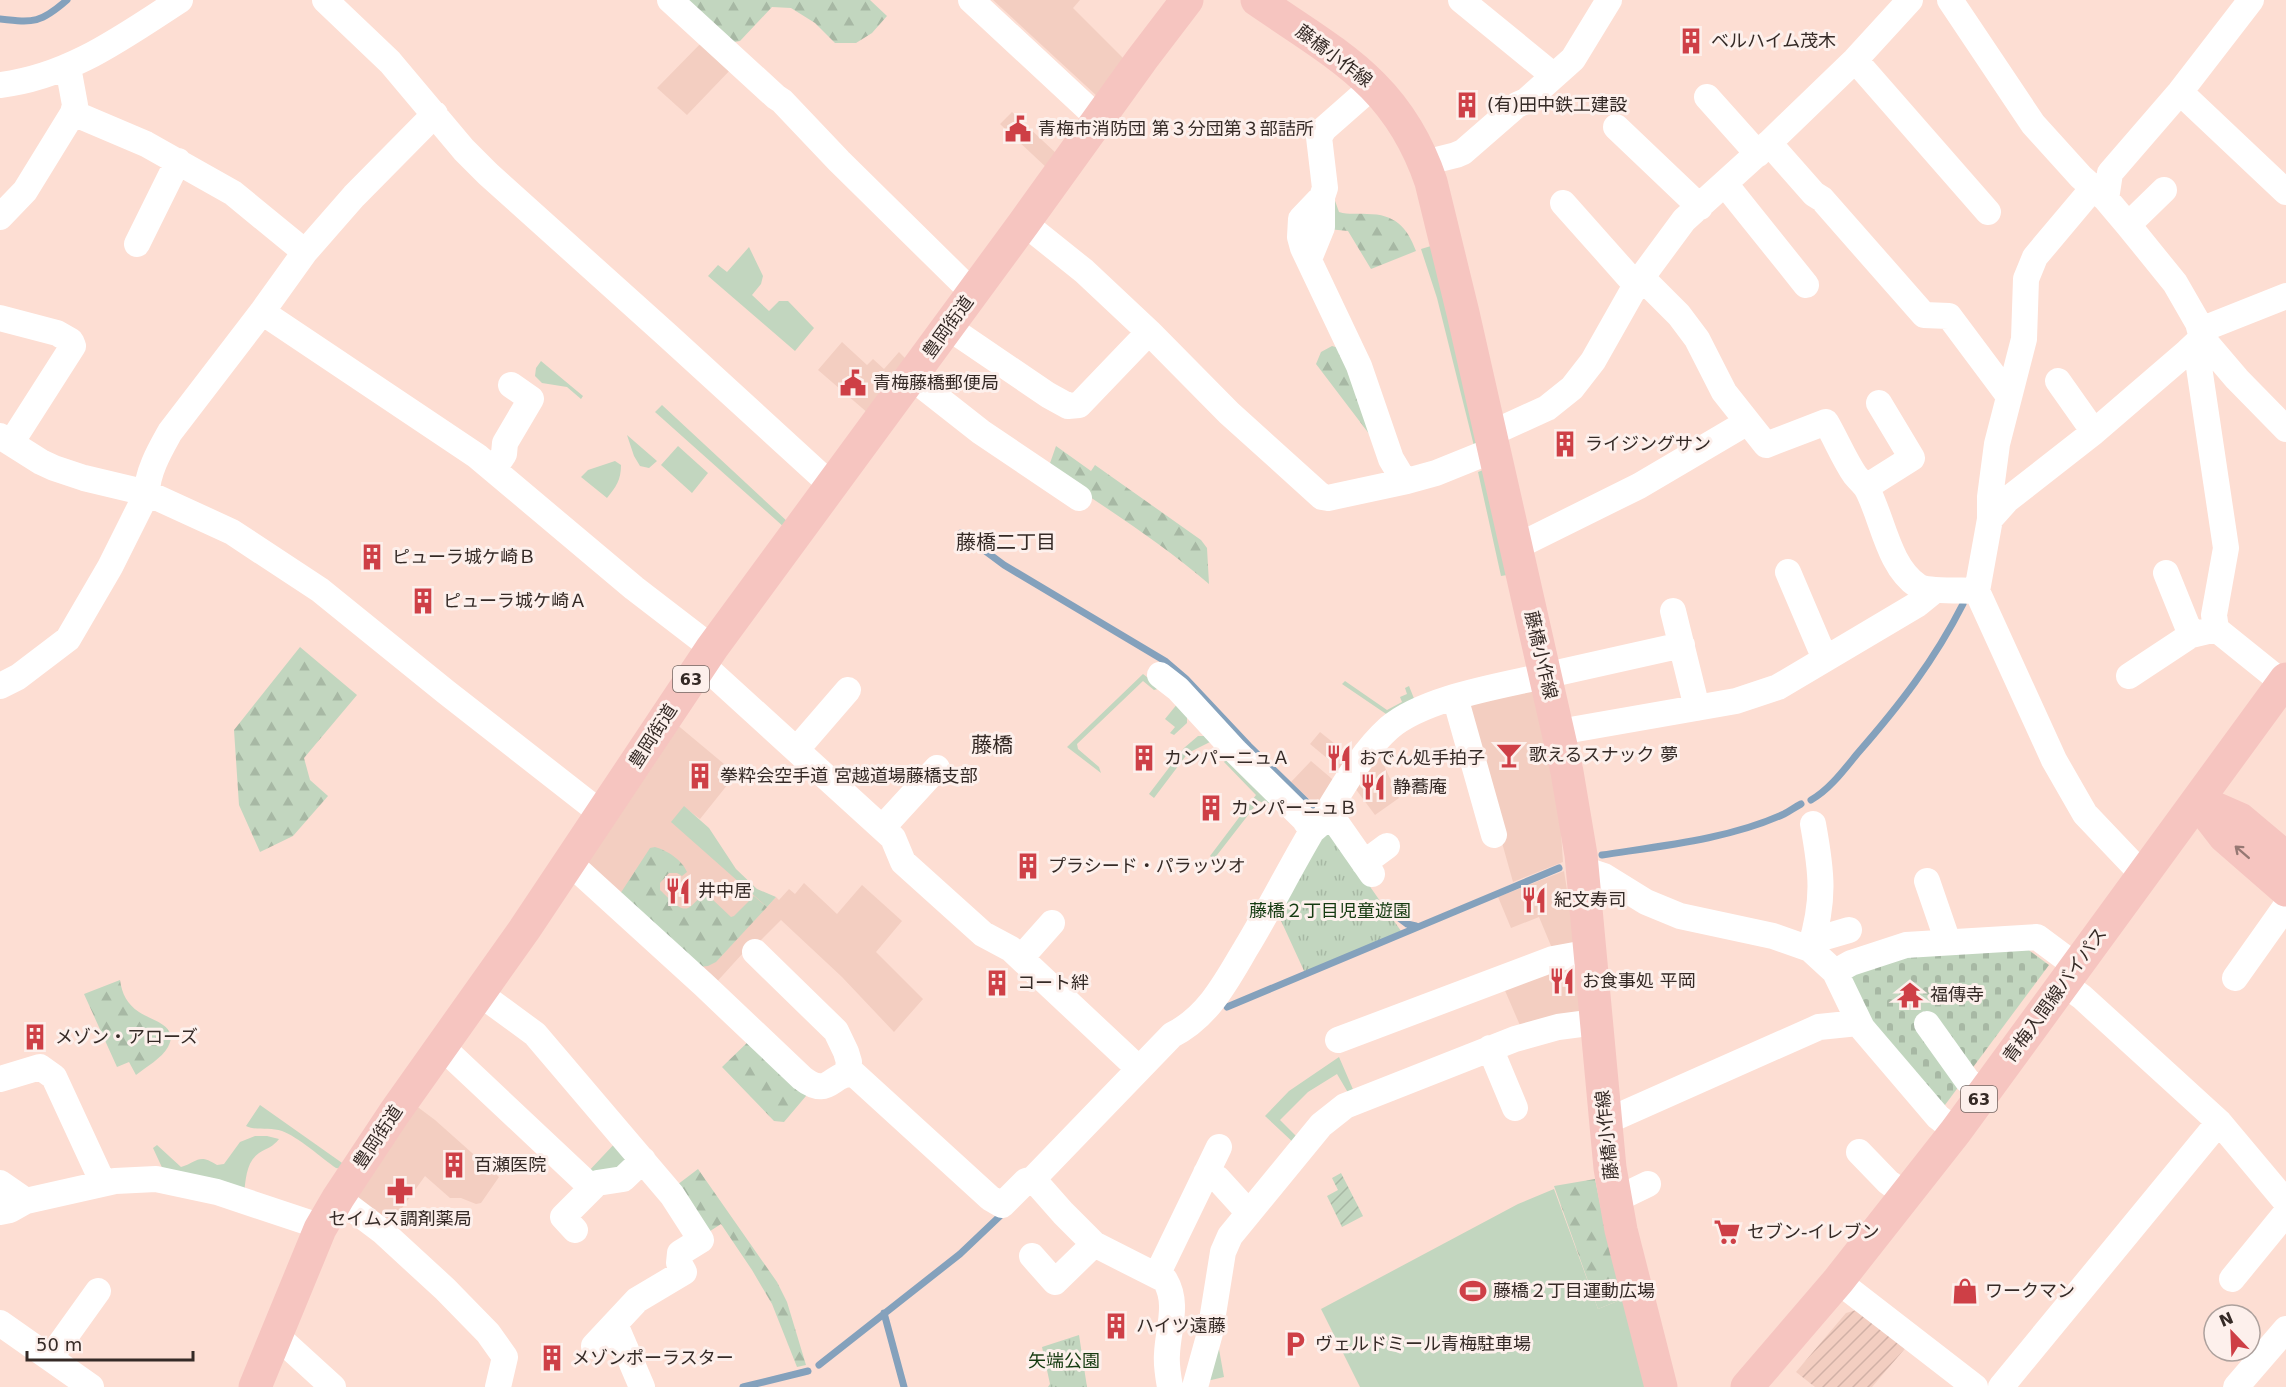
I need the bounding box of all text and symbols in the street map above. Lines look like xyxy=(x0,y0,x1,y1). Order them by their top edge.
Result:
street label: 藤橋小作線 xyxy=(1292,20,1377,91)
building icon: ベルハイム茂木 xyxy=(1676,26,1706,56)
place label: ベルハイム茂木 xyxy=(1711,30,1836,51)
building icon: (有)田中鉄工建設 xyxy=(1452,90,1482,120)
place label: (有)田中鉄工建設 xyxy=(1487,94,1627,115)
public building icon: 青梅市消防団 第３分団第３部詰所 xyxy=(1003,114,1033,144)
place label: 青梅市消防団 第３分団第３部詰所 xyxy=(1038,118,1314,139)
street label: 豊岡街道 xyxy=(918,291,977,362)
public building icon: 青梅藤橋郵便局 xyxy=(838,368,868,398)
place label: 青梅藤橋郵便局 xyxy=(873,372,999,393)
building icon: ライジングサン xyxy=(1550,429,1580,459)
place label: ライジングサン xyxy=(1585,433,1711,454)
district label: 藤橋二丁目 xyxy=(956,530,1056,554)
building icon: ピューラ城ケ崎Ｂ xyxy=(357,542,387,572)
place label: ピューラ城ケ崎Ｂ xyxy=(392,546,536,567)
building icon: ピューラ城ケ崎Ａ xyxy=(408,586,438,616)
place label: ピューラ城ケ崎Ａ xyxy=(443,590,587,611)
street label: 藤橋小作線 xyxy=(1521,609,1562,701)
road number: 63 xyxy=(673,666,709,692)
street label: 豊岡街道 xyxy=(624,700,681,772)
district label: 藤橋 xyxy=(971,733,1013,757)
bar icon: 歌えるスナック 夢 xyxy=(1494,740,1524,770)
building icon: カンパーニュＡ xyxy=(1129,743,1159,773)
restaurant icon: おでん処手拍子 xyxy=(1324,743,1354,773)
place label: 歌えるスナック 夢 xyxy=(1529,744,1678,765)
place label: カンパーニュＡ xyxy=(1164,747,1290,768)
place label: おでん処手拍子 xyxy=(1359,747,1485,768)
building icon: 拳粋会空手道 宮越道場藤橋支部 xyxy=(685,761,715,791)
place label: 拳粋会空手道 宮越道場藤橋支部 xyxy=(720,765,978,786)
restaurant icon: 静蕎庵 xyxy=(1358,772,1388,802)
place label: 静蕎庵 xyxy=(1393,776,1447,797)
building icon: カンパーニュＢ xyxy=(1196,793,1226,823)
place label: カンパーニュＢ xyxy=(1231,797,1357,818)
one-way arrow xyxy=(2235,845,2250,859)
building icon: プラシード・パラッツオ xyxy=(1013,851,1043,881)
place label: プラシード・パラッツオ xyxy=(1048,855,1246,876)
restaurant icon: 井中居 xyxy=(663,876,693,906)
place label: 井中居 xyxy=(698,880,752,901)
restaurant icon: 紀文寿司 xyxy=(1519,885,1549,915)
place label: 紀文寿司 xyxy=(1554,889,1626,910)
park label: 藤橋２丁目児童遊園 xyxy=(1249,900,1411,921)
street label: 青梅入間線バイパス xyxy=(1999,923,2111,1066)
restaurant icon: お食事処 平岡 xyxy=(1547,966,1577,996)
building icon: コート絆 xyxy=(982,968,1012,998)
place label: お食事処 平岡 xyxy=(1582,970,1696,991)
place label: コート絆 xyxy=(1017,972,1089,993)
temple icon: 福傳寺 xyxy=(1895,980,1925,1010)
place label: 福傳寺 xyxy=(1930,984,1984,1005)
building icon: メゾン・アローズ xyxy=(20,1022,50,1052)
place label: メゾン・アローズ xyxy=(55,1026,198,1047)
road number: 63 xyxy=(1961,1086,1997,1112)
street label: 藤橋小作線 xyxy=(1591,1089,1622,1181)
street label: 豊岡街道 xyxy=(349,1101,406,1172)
building icon: 百瀬医院 xyxy=(439,1150,469,1180)
place label: 百瀬医院 xyxy=(474,1154,546,1175)
pharmacy icon: セイムス調剤薬局 xyxy=(385,1176,415,1206)
place label: セイムス調剤薬局 xyxy=(328,1208,472,1229)
supermarket icon: セブン-イレブン xyxy=(1712,1217,1742,1247)
place label: セブン-イレブン xyxy=(1747,1221,1880,1242)
sports icon: 藤橋２丁目運動広場 xyxy=(1458,1276,1488,1306)
shop icon: ワークマン xyxy=(1950,1276,1980,1306)
place label: 藤橋２丁目運動広場 xyxy=(1493,1280,1655,1301)
place label: ワークマン xyxy=(1985,1280,2075,1301)
north arrow xyxy=(2202,1303,2262,1363)
text: N xyxy=(2216,1308,2236,1331)
building icon: ハイツ遠藤 xyxy=(1101,1311,1131,1341)
place label: ハイツ遠藤 xyxy=(1136,1315,1226,1336)
scale bar xyxy=(27,1324,194,1362)
parking icon: ヴェルドミール青梅駐車場 xyxy=(1280,1329,1310,1359)
place label: ヴェルドミール青梅駐車場 xyxy=(1315,1333,1531,1354)
text: 50 m xyxy=(36,1334,82,1355)
building icon: メゾンポーラスター xyxy=(537,1343,567,1373)
place label: メゾンポーラスター xyxy=(572,1347,734,1368)
park label: 矢端公園 xyxy=(1028,1350,1100,1371)

